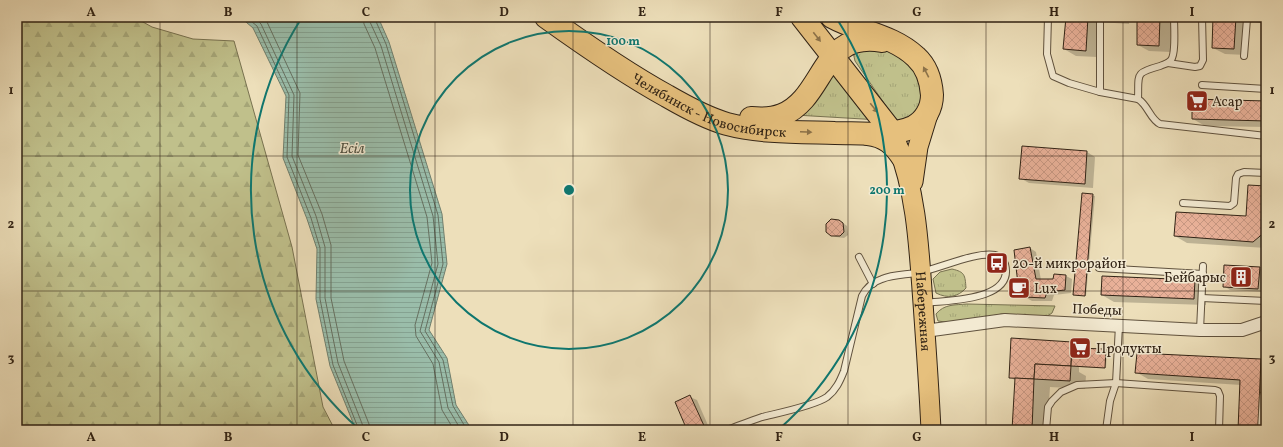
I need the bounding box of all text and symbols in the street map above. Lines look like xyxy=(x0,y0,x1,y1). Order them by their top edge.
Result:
text: A xyxy=(86,4,96,22)
text: B xyxy=(224,4,233,22)
text: C xyxy=(362,4,370,22)
text: D xyxy=(499,4,509,22)
text: E xyxy=(638,4,646,22)
text: F xyxy=(775,4,783,22)
text: G xyxy=(912,4,922,22)
text: H xyxy=(1049,4,1059,22)
text: I xyxy=(1190,4,1195,22)
one-way arrow xyxy=(813,31,822,42)
text: 100 m xyxy=(606,34,640,50)
one-way arrow xyxy=(923,66,929,77)
street label: Челябинск - Новосибирск xyxy=(627,69,787,143)
text: 1 xyxy=(8,82,14,100)
text: 1 xyxy=(1269,82,1275,100)
supermarket icon: Асар xyxy=(1184,88,1210,114)
place label: Асар xyxy=(1212,93,1242,112)
one-way arrow xyxy=(870,103,879,114)
one-way arrow xyxy=(800,129,813,135)
water label: Есіл xyxy=(339,139,365,160)
centre of rings xyxy=(562,183,576,197)
text: 200 m xyxy=(869,183,905,199)
text: 2 xyxy=(8,216,15,234)
text: 2 xyxy=(1269,216,1276,234)
bus stop icon: 20-й микрорайон xyxy=(984,250,1010,276)
place label: 20-й микрорайон xyxy=(1012,255,1126,274)
building icon: Бейбарыс xyxy=(1228,264,1254,290)
place label: Бейбарыс xyxy=(1164,269,1226,288)
street label: Набережная xyxy=(910,271,934,352)
cafe icon: Lux xyxy=(1006,275,1032,301)
place label: Lux xyxy=(1034,280,1057,299)
street label: Победы xyxy=(1072,300,1122,321)
supermarket icon: Продукты xyxy=(1067,335,1093,361)
place label: Продукты xyxy=(1096,340,1162,359)
text: 3 xyxy=(8,350,15,368)
text: 3 xyxy=(1269,350,1276,368)
text: A xyxy=(86,429,96,447)
text: B xyxy=(224,429,233,447)
text: C xyxy=(362,429,370,447)
text: D xyxy=(499,429,509,447)
text: E xyxy=(638,429,646,447)
text: F xyxy=(775,429,783,447)
text: G xyxy=(912,429,922,447)
text: H xyxy=(1049,429,1059,447)
text: I xyxy=(1190,429,1195,447)

